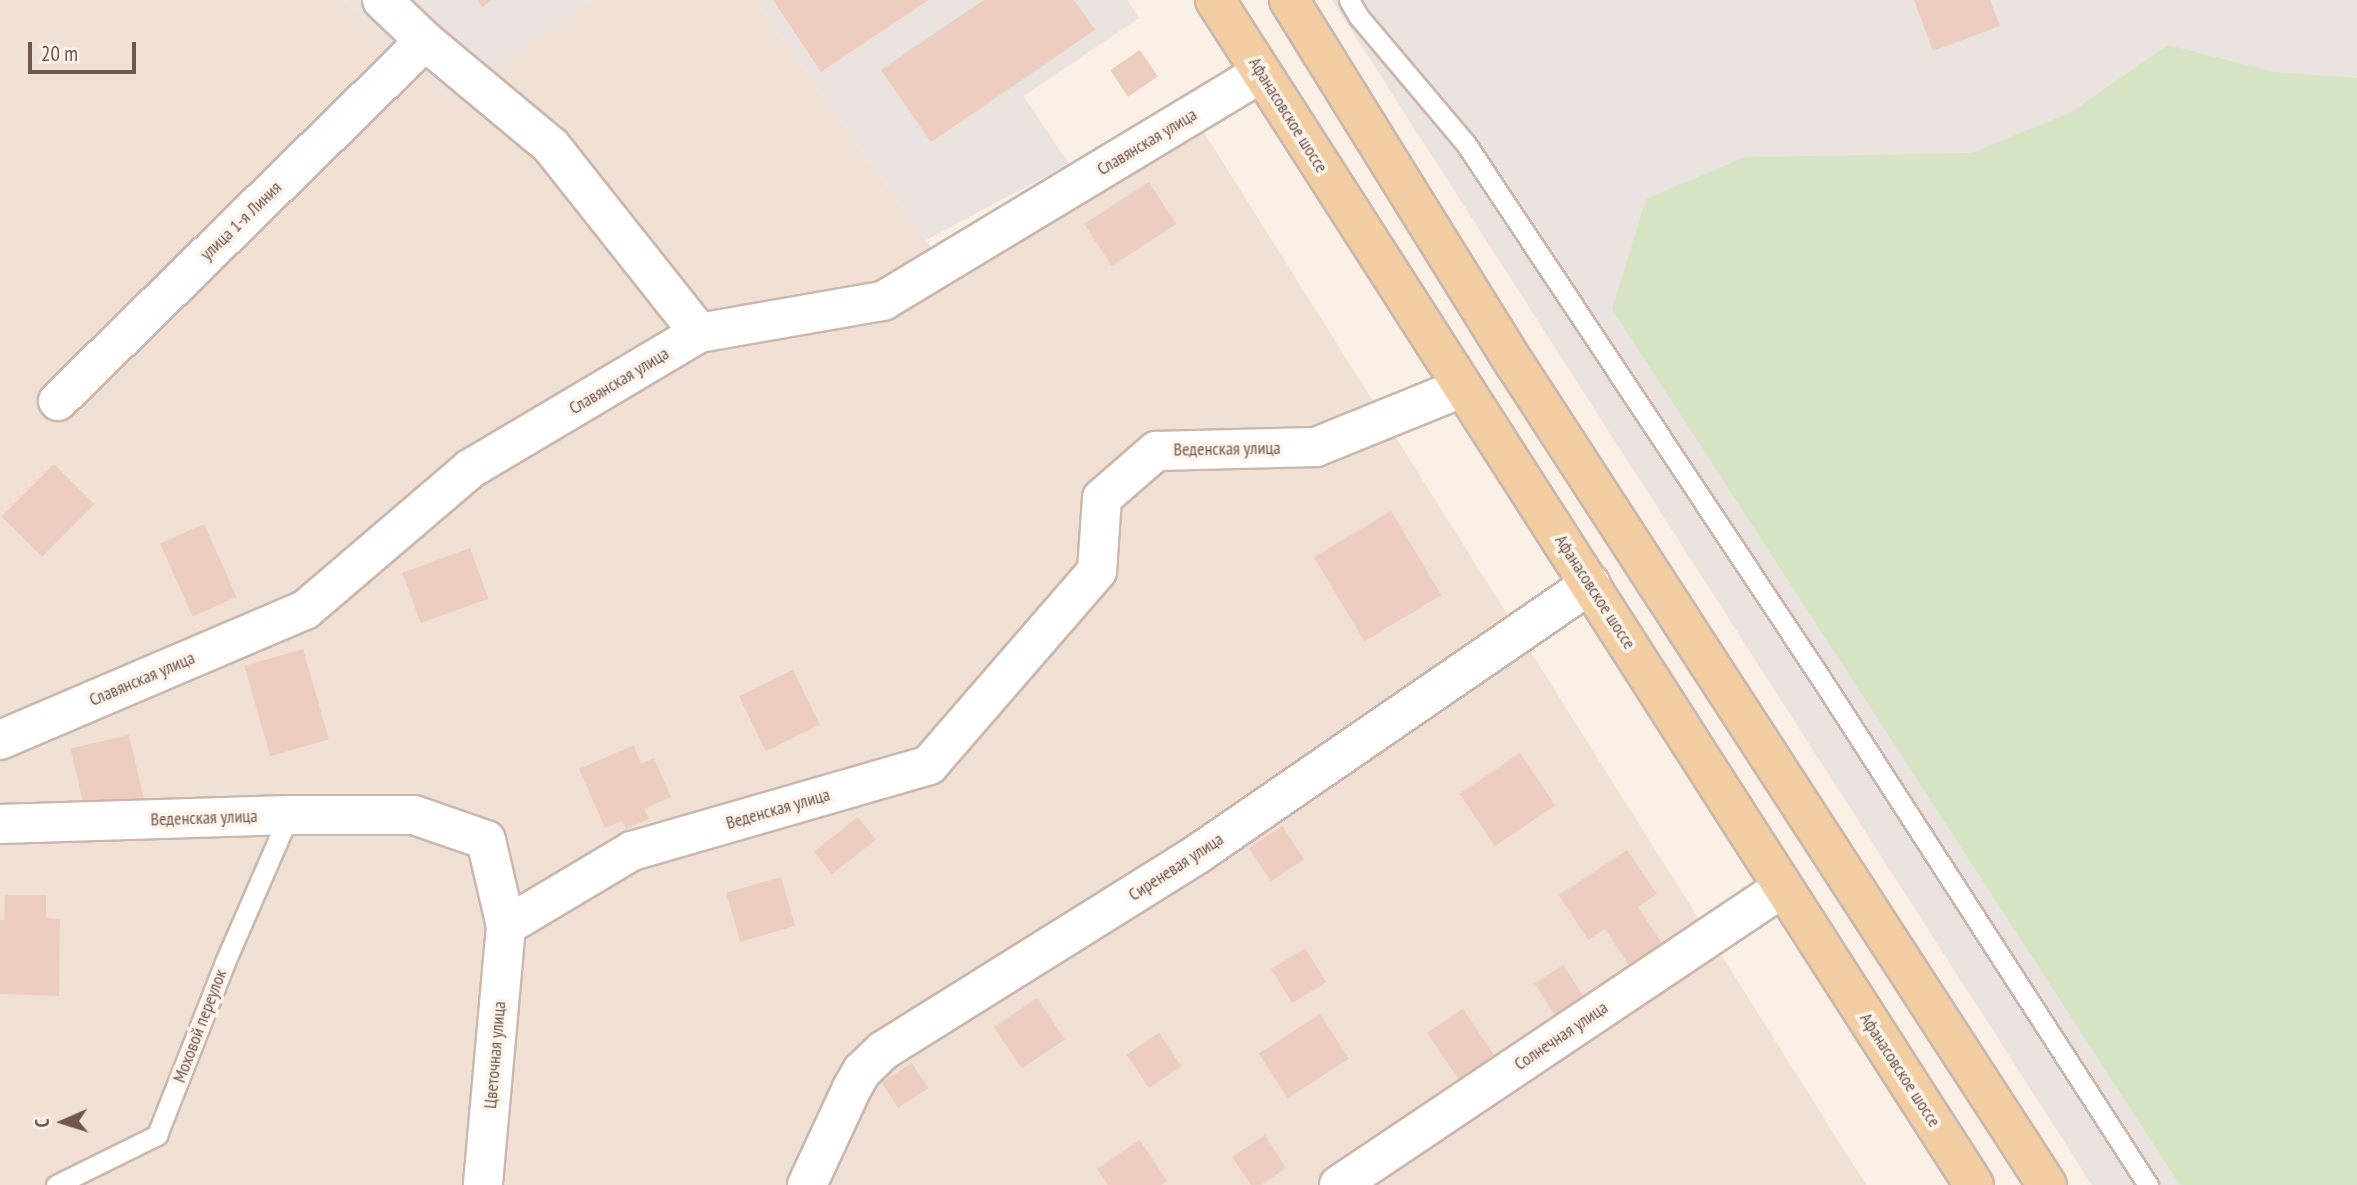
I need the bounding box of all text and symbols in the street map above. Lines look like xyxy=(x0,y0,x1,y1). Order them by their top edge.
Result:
scale bar xyxy=(32,28,140,72)
text: 20 m xyxy=(41,40,78,67)
street label: Афанасовское шоссе xyxy=(1244,53,1332,177)
street label: Славянская улица xyxy=(1093,104,1201,180)
street label: улица 1-я Линия xyxy=(196,177,286,265)
street label: Славянская улица xyxy=(565,343,673,419)
street label: Веденская улица xyxy=(1173,437,1281,461)
street label: Афанасовское шоссе xyxy=(1550,531,1640,653)
street label: Славянская улица xyxy=(86,647,198,711)
street label: Веденская улица xyxy=(724,784,832,834)
street label: Веденская улица xyxy=(150,805,258,831)
street label: Сиреневая улица xyxy=(1124,828,1228,906)
street label: Моховой переулок xyxy=(169,966,231,1086)
street label: Солнечная улица xyxy=(1510,997,1612,1075)
street label: Цветочная улица xyxy=(480,1000,510,1110)
street label: Афанасовское шоссе xyxy=(1855,1009,1945,1131)
north arrow xyxy=(28,1087,98,1157)
text: С xyxy=(30,1118,54,1128)

